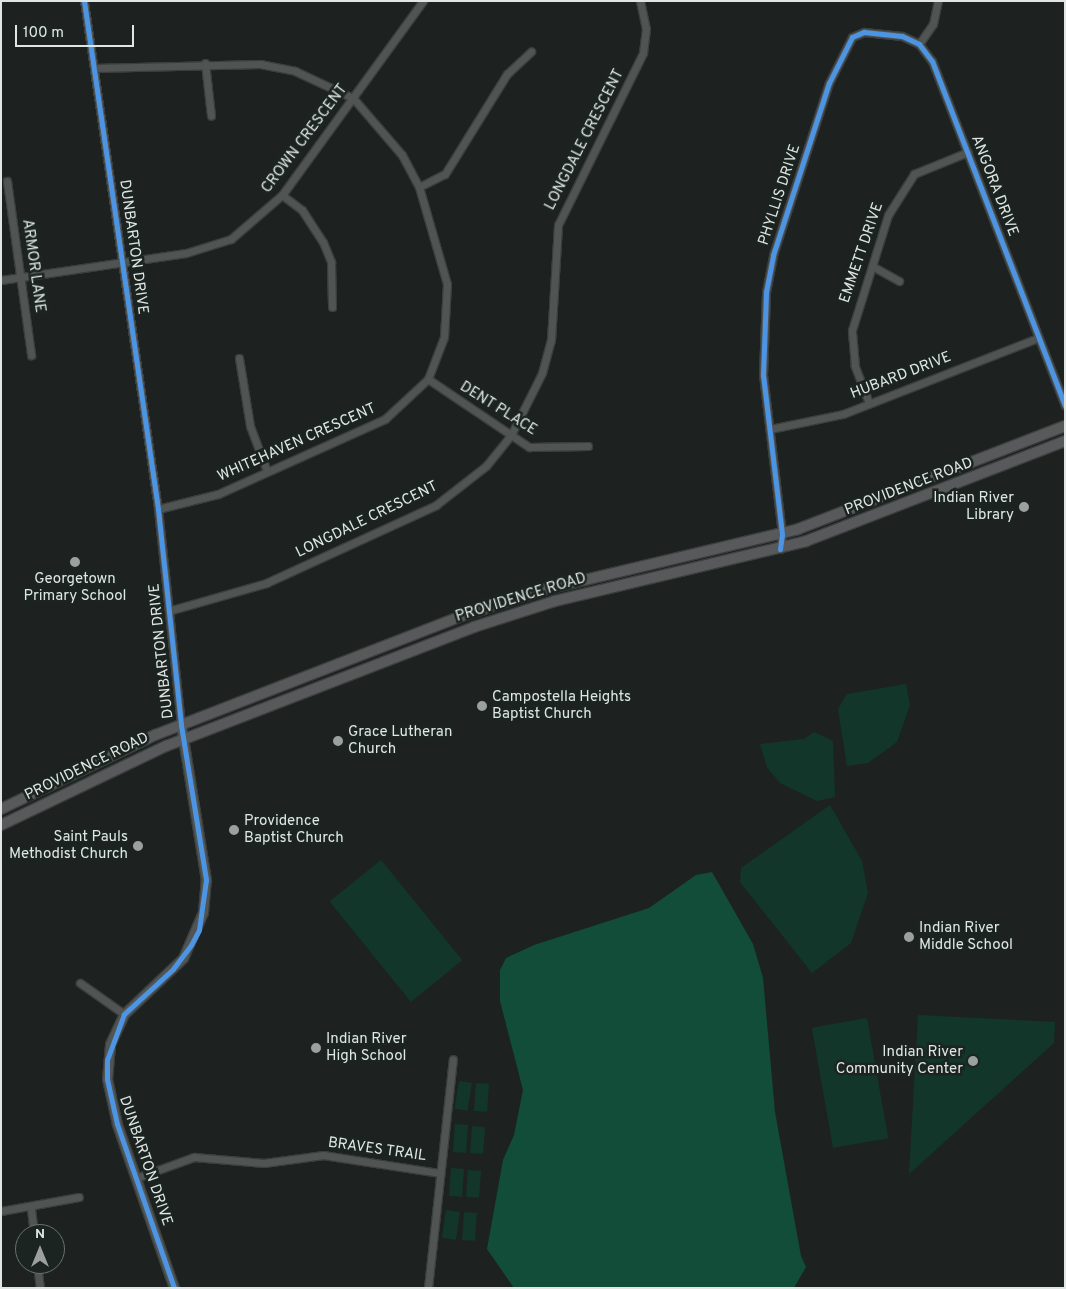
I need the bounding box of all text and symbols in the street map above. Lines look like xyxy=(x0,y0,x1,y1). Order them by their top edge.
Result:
scale bar xyxy=(18,15,136,47)
text: 100 m xyxy=(23,24,64,43)
street label: LONGDALE CRESCENT xyxy=(542,67,628,213)
street label: CROWN CRESCENT xyxy=(258,81,352,197)
street label: ANGORA DRIVE xyxy=(966,132,1022,240)
street label: PHYLLIS DRIVE xyxy=(755,142,805,248)
street label: DUNBARTON DRIVE xyxy=(115,178,151,316)
street label: EMMETT DRIVE xyxy=(836,200,888,306)
street label: ARMOR LANE xyxy=(18,218,48,314)
street label: HUBARD DRIVE xyxy=(848,348,954,404)
street label: DENT PLACE xyxy=(456,378,540,440)
street label: WHITEHAVEN CRESCENT xyxy=(215,400,379,486)
street label: PROVIDENCE ROAD xyxy=(842,454,976,520)
street label: LONGDALE CRESCENT xyxy=(293,478,441,562)
place label: Indian River Library xyxy=(933,489,1014,524)
marker: Indian River Library xyxy=(1018,501,1030,513)
marker: Georgetown Primary School xyxy=(69,556,81,568)
place label: Georgetown Primary School xyxy=(23,570,127,605)
street label: PROVIDENCE ROAD xyxy=(453,570,589,626)
street label: DUNBARTON DRIVE xyxy=(146,582,178,720)
place label: Campostella Heights Baptist Church xyxy=(492,688,631,723)
marker: Campostella Heights Baptist Church xyxy=(476,700,488,712)
place label: Grace Lutheran Church xyxy=(348,723,452,758)
street label: PROVIDENCE ROAD xyxy=(22,729,152,805)
marker: Grace Lutheran Church xyxy=(332,735,344,747)
place label: Providence Baptist Church xyxy=(244,812,344,847)
marker: Providence Baptist Church xyxy=(228,824,240,836)
place label: Saint Pauls Methodist Church xyxy=(9,828,128,863)
marker: Saint Pauls Methodist Church xyxy=(132,840,144,852)
place label: Indian River Middle School xyxy=(919,919,1013,954)
marker: Indian River Middle School xyxy=(903,931,915,943)
place label: Indian River High School xyxy=(326,1030,407,1065)
marker: Indian River High School xyxy=(310,1042,322,1054)
place label: Indian River Community Center xyxy=(836,1043,963,1078)
marker: Indian River Community Center xyxy=(967,1055,979,1067)
street label: DUNBARTON DRIVE xyxy=(114,1094,176,1228)
street label: BRAVES TRAIL xyxy=(326,1134,428,1166)
north arrow xyxy=(15,1224,65,1274)
text: N xyxy=(35,1226,45,1243)

